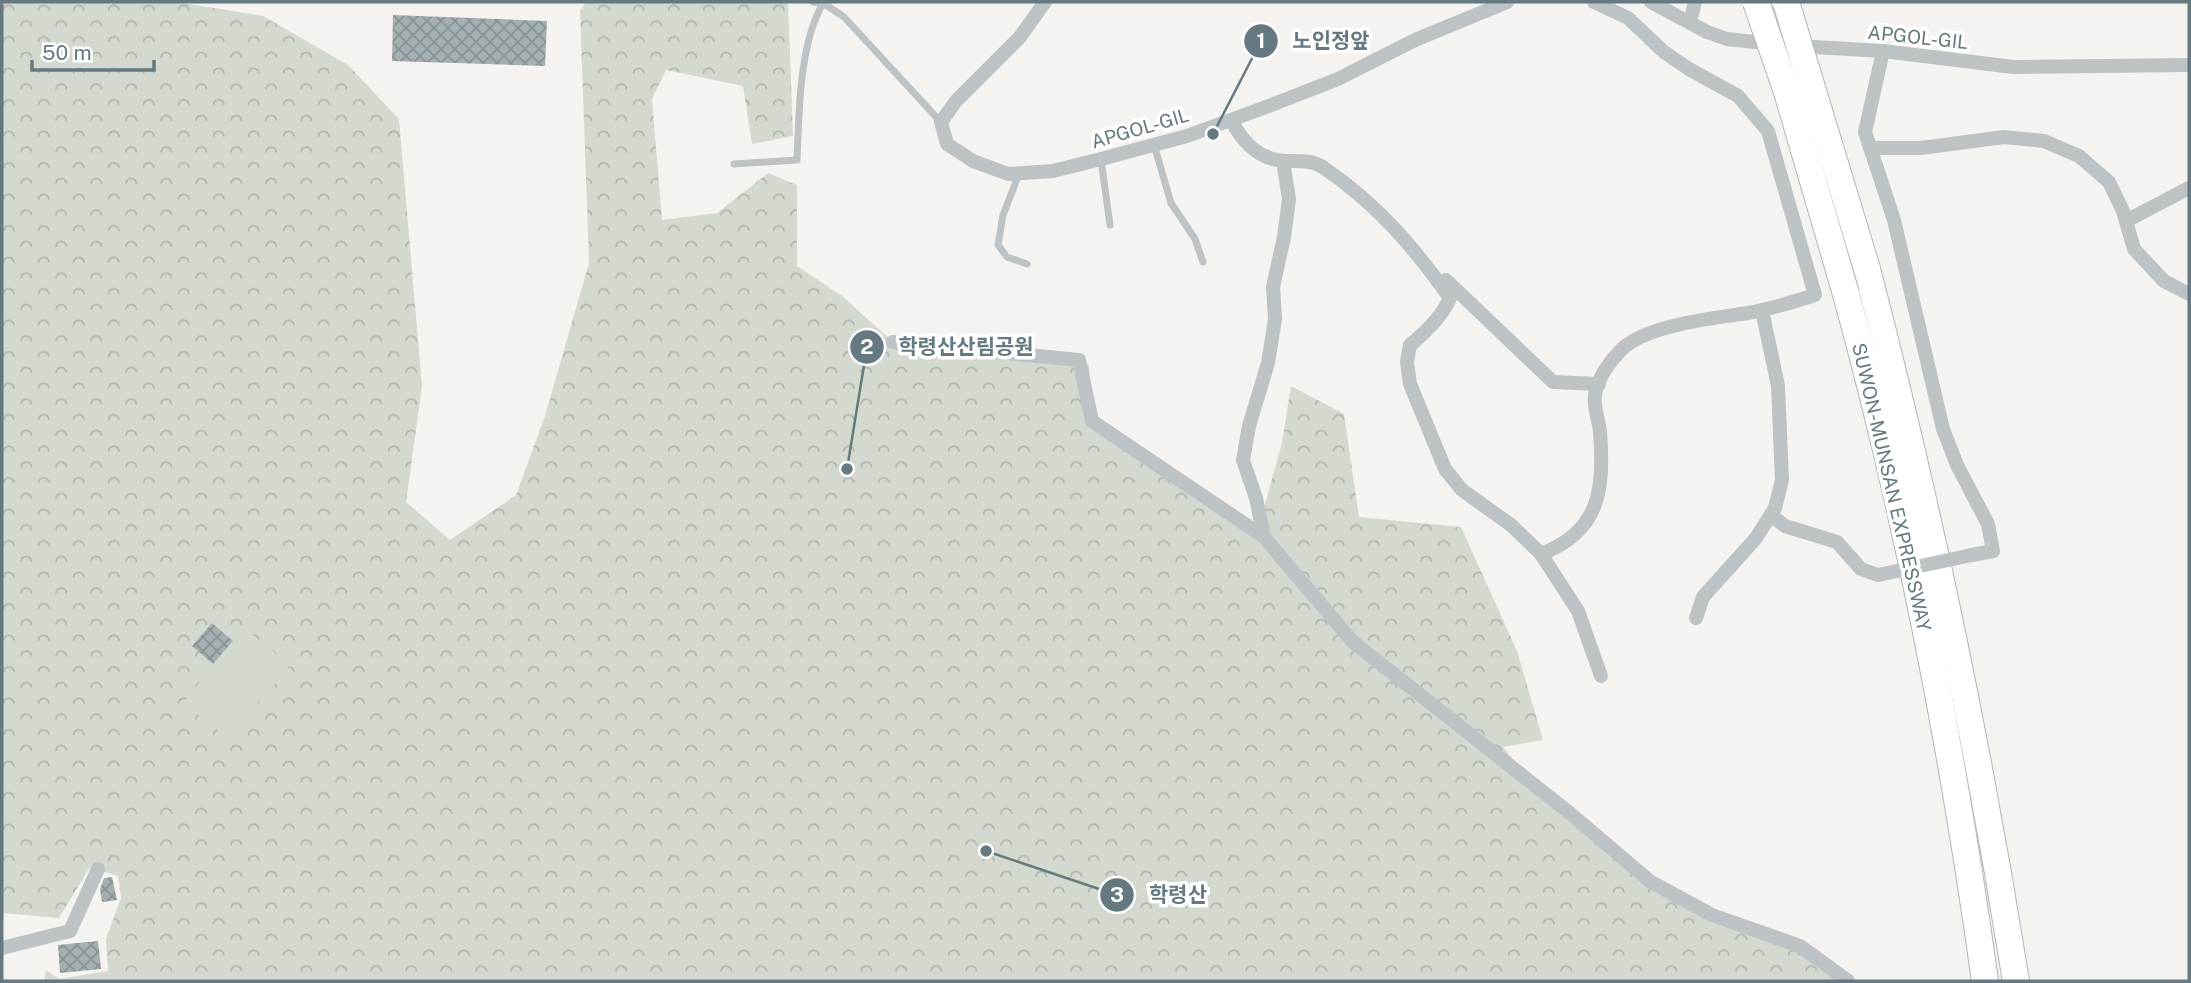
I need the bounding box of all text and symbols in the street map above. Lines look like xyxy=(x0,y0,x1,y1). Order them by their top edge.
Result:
callout: 노인정앞 xyxy=(1244,20,1384,62)
street label: APGOL-GIL xyxy=(1867,21,1969,53)
scale bar xyxy=(32,28,154,72)
text: 1 xyxy=(1257,28,1266,53)
text: 노인정앞 xyxy=(1292,28,1370,53)
text: 50 m xyxy=(42,40,92,65)
street label: APGOL-GIL xyxy=(1088,104,1192,152)
callout: 학령산산림공원 xyxy=(849,326,1048,368)
text: 2 xyxy=(860,334,874,359)
text: 학령산산림공원 xyxy=(898,334,1034,359)
street label: SUWON-MUNSAN EXPRESSWAY xyxy=(1848,341,1936,634)
callout: 학령산 xyxy=(1100,874,1221,916)
text: 3 xyxy=(1110,882,1124,907)
text: 학령산 xyxy=(1149,882,1207,907)

